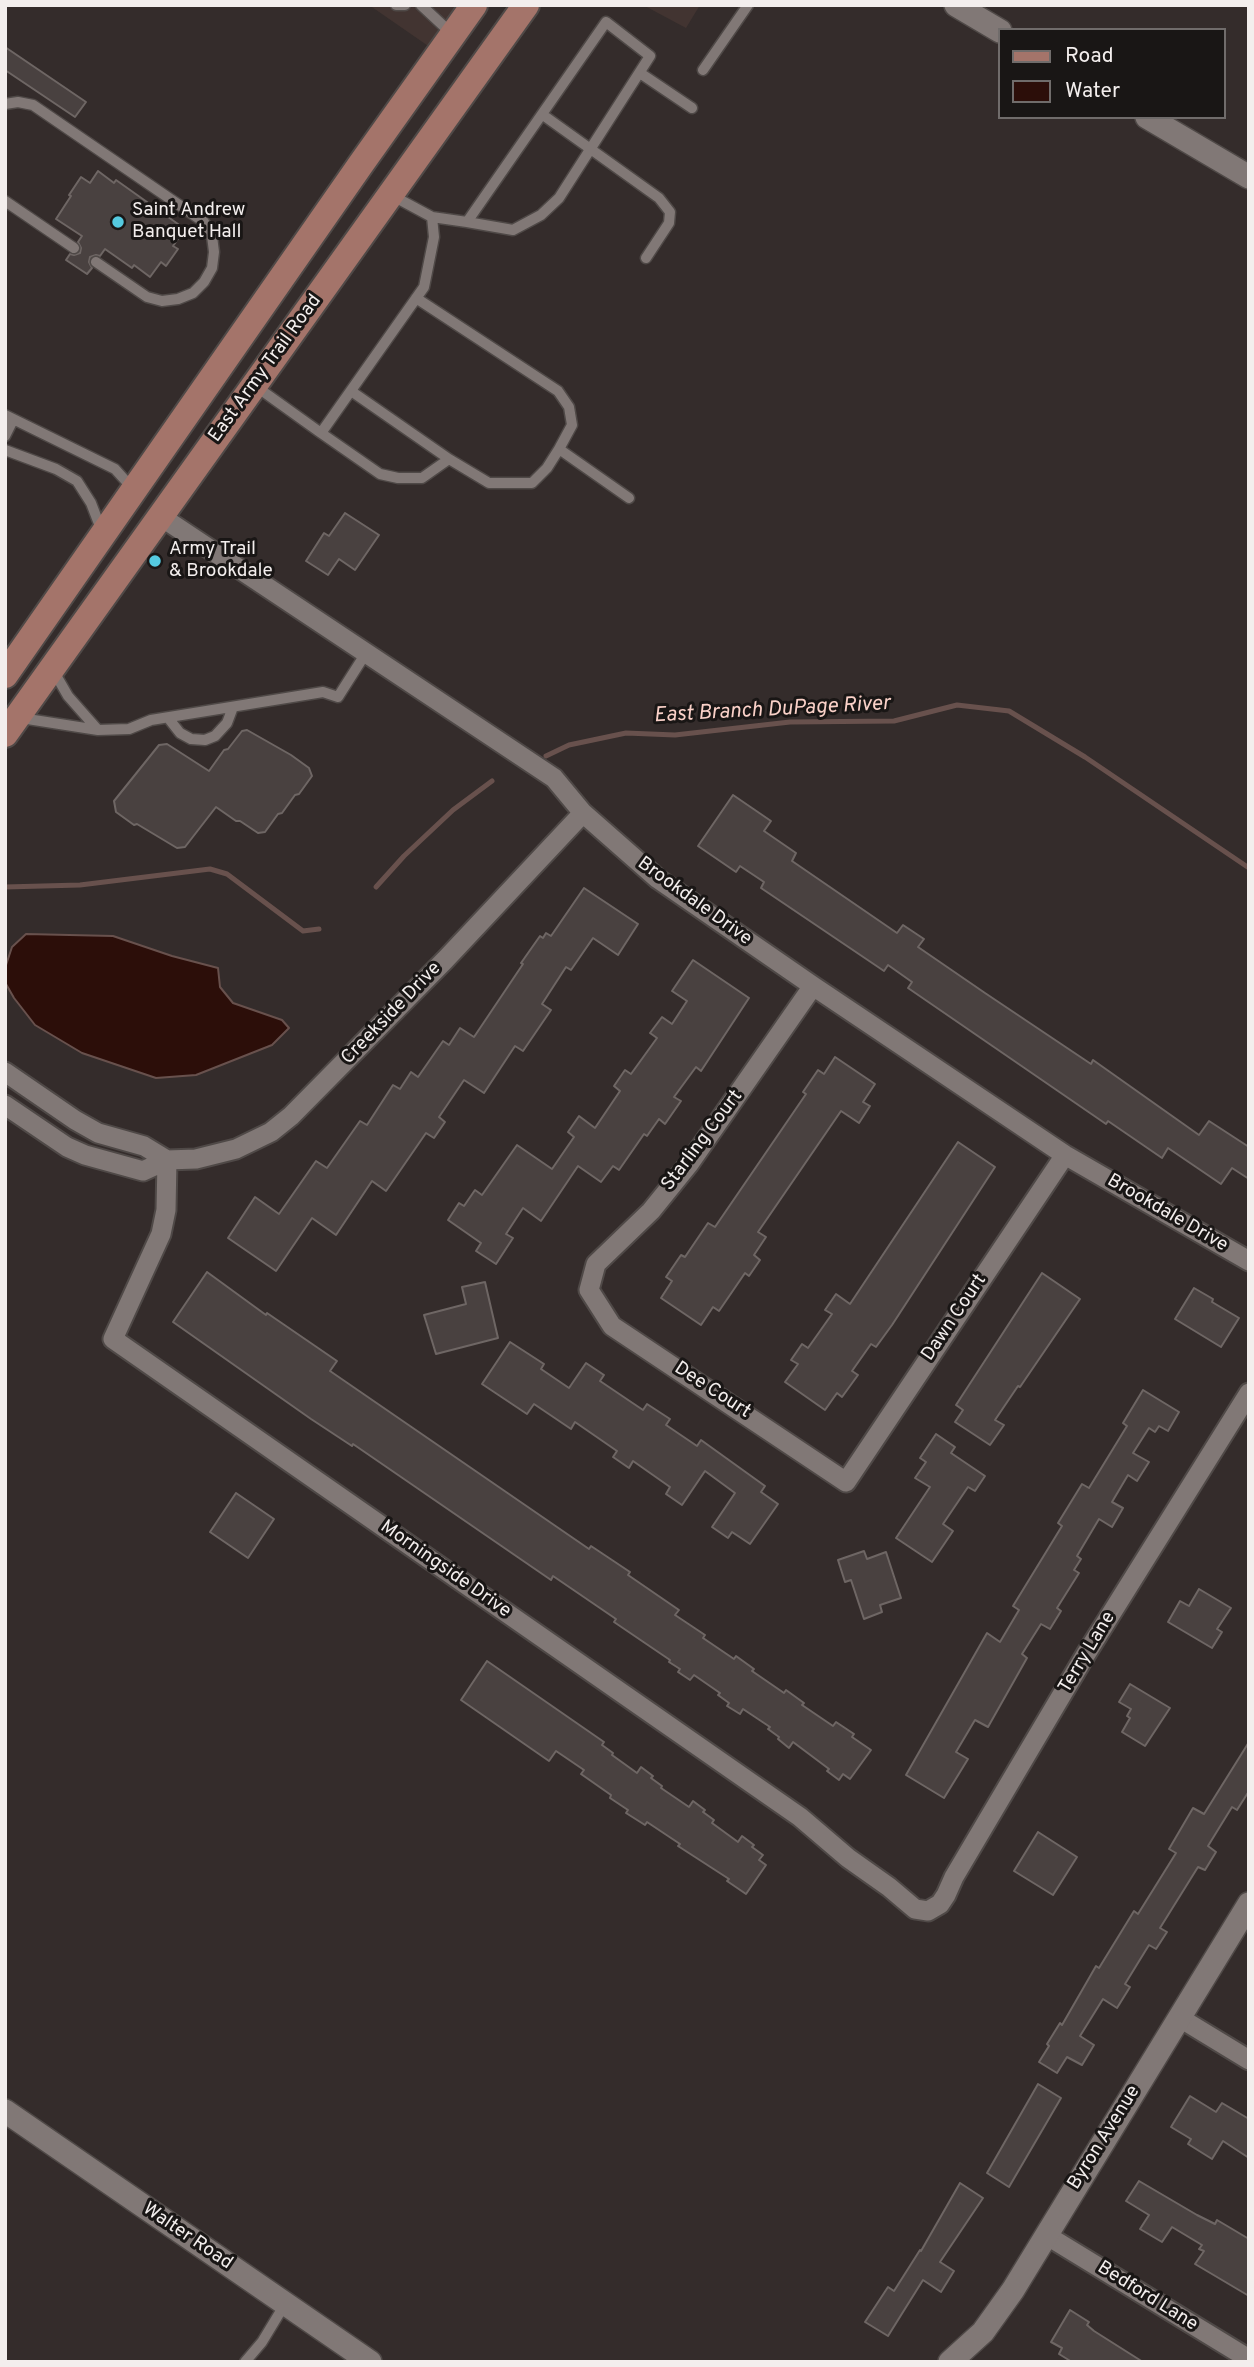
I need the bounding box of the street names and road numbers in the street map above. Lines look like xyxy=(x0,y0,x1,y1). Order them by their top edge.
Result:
street label: East Army Trail Road xyxy=(205,291,327,447)
street label: Brookdale Drive xyxy=(632,853,756,951)
street label: Creekside Drive xyxy=(337,958,447,1070)
street label: Starling Court xyxy=(658,1086,748,1196)
street label: Brookdale Drive xyxy=(1103,1170,1231,1258)
street label: Dawn Court xyxy=(918,1270,992,1366)
street label: Dee Court xyxy=(669,1358,755,1424)
street label: Morningside Drive xyxy=(375,1516,515,1624)
street label: Terry Lane xyxy=(1055,1608,1121,1698)
street label: Byron Avenue xyxy=(1064,2082,1146,2194)
street label: Walter Road xyxy=(138,2199,236,2275)
street label: Bedford Lane xyxy=(1092,2257,1202,2337)

